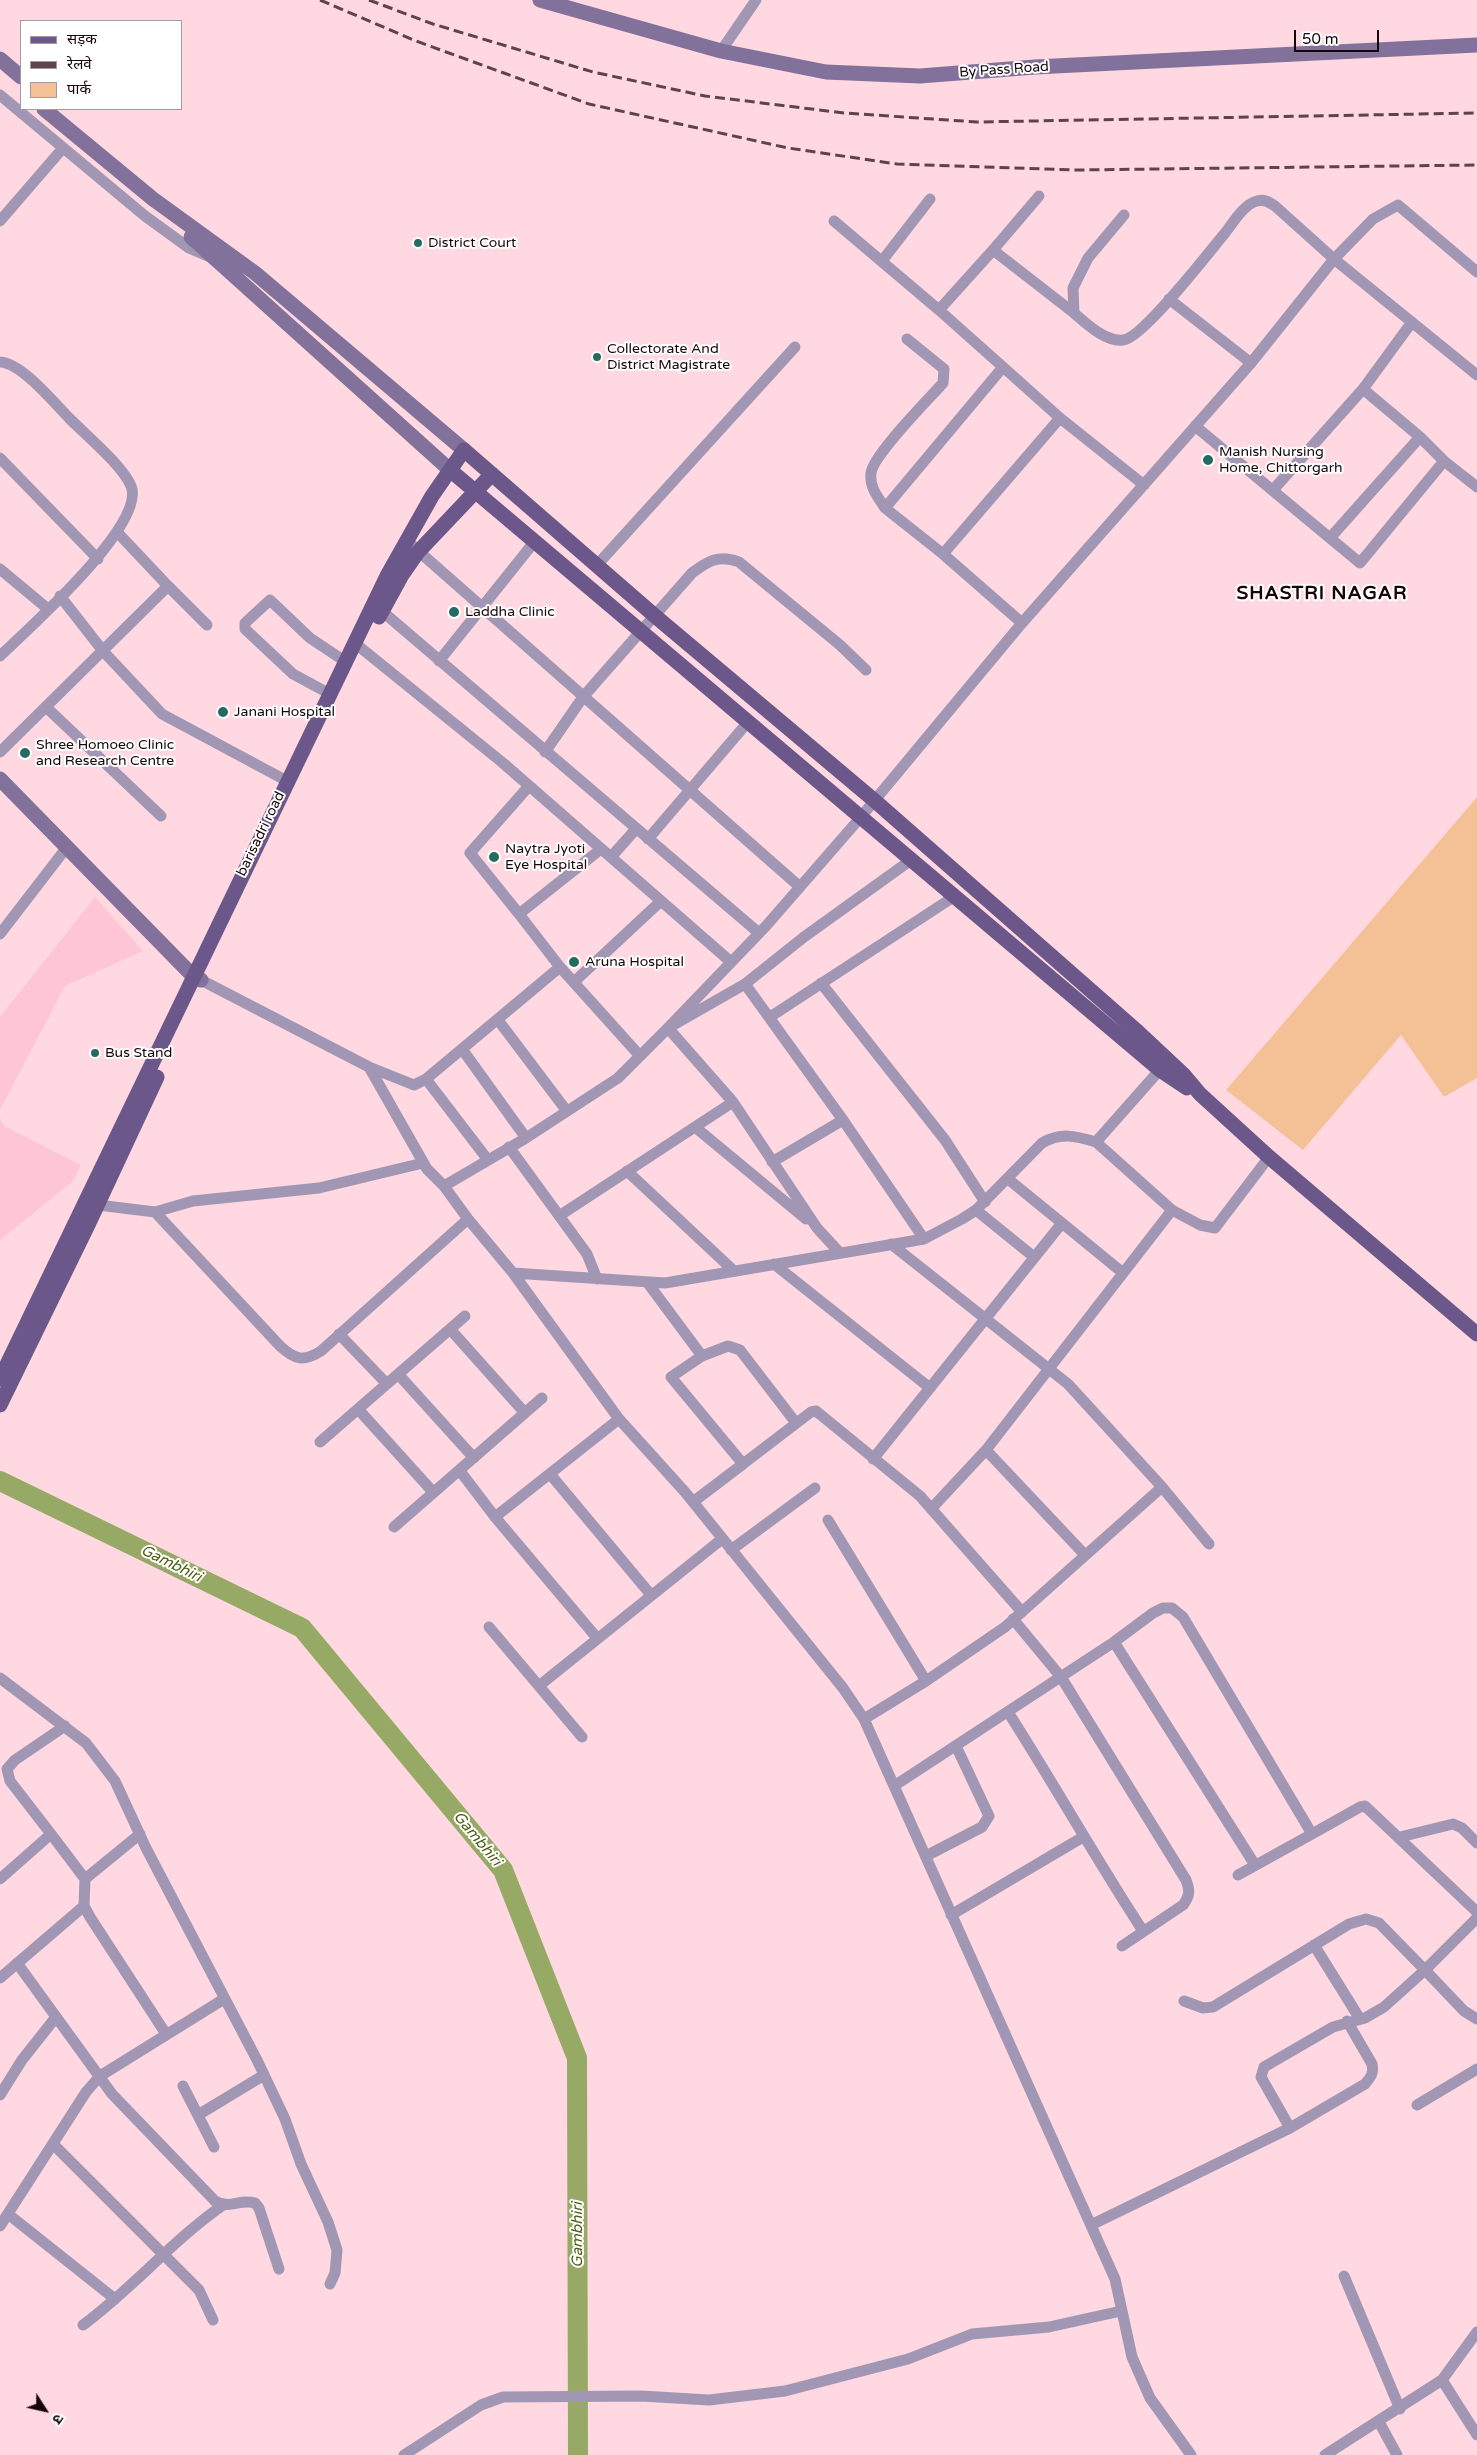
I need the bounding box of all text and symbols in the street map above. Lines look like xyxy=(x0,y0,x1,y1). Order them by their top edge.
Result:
legend xyxy=(20,20,182,110)
scale bar xyxy=(1297,20,1382,52)
text: सड़क xyxy=(67,30,97,48)
text: 50 m xyxy=(1302,30,1339,48)
text: रेलवे xyxy=(67,55,92,73)
street label: By Pass Road xyxy=(959,58,1049,82)
text: पार्क xyxy=(67,80,91,98)
place label: District Court xyxy=(428,235,516,251)
marker: District Court xyxy=(412,237,424,249)
place label: Collectorate And District Magistrate xyxy=(607,341,730,374)
marker: Collectorate And District Magistrate xyxy=(591,351,603,363)
place label: Manish Nursing Home, Chittorgarh xyxy=(1219,444,1343,477)
marker: Manish Nursing Home, Chittorgarh xyxy=(1201,453,1215,467)
district label: SHASTRI NAGAR xyxy=(1235,583,1409,605)
place label: Laddha Clinic xyxy=(465,604,555,620)
marker: Laddha Clinic xyxy=(447,605,461,619)
place label: Janani Hospital xyxy=(234,704,335,720)
marker: Janani Hospital xyxy=(216,705,230,719)
place label: Shree Homoeo Clinic and Research Centre xyxy=(36,737,174,770)
marker: Shree Homoeo Clinic and Research Centre xyxy=(18,746,32,760)
street label: barisadri road xyxy=(233,789,289,879)
place label: Naytra Jyoti Eye Hospital xyxy=(505,841,587,874)
marker: Naytra Jyoti Eye Hospital xyxy=(487,850,501,864)
place label: Aruna Hospital xyxy=(585,954,684,970)
marker: Aruna Hospital xyxy=(567,955,581,969)
place label: Bus Stand xyxy=(105,1045,172,1061)
marker: Bus Stand xyxy=(89,1047,101,1059)
water label: Gambhiri xyxy=(138,1542,204,1586)
water label: Gambhiri xyxy=(449,1808,505,1870)
water label: Gambhiri xyxy=(569,2202,587,2268)
north arrow xyxy=(20,2385,70,2435)
text: उ xyxy=(48,2411,67,2427)

